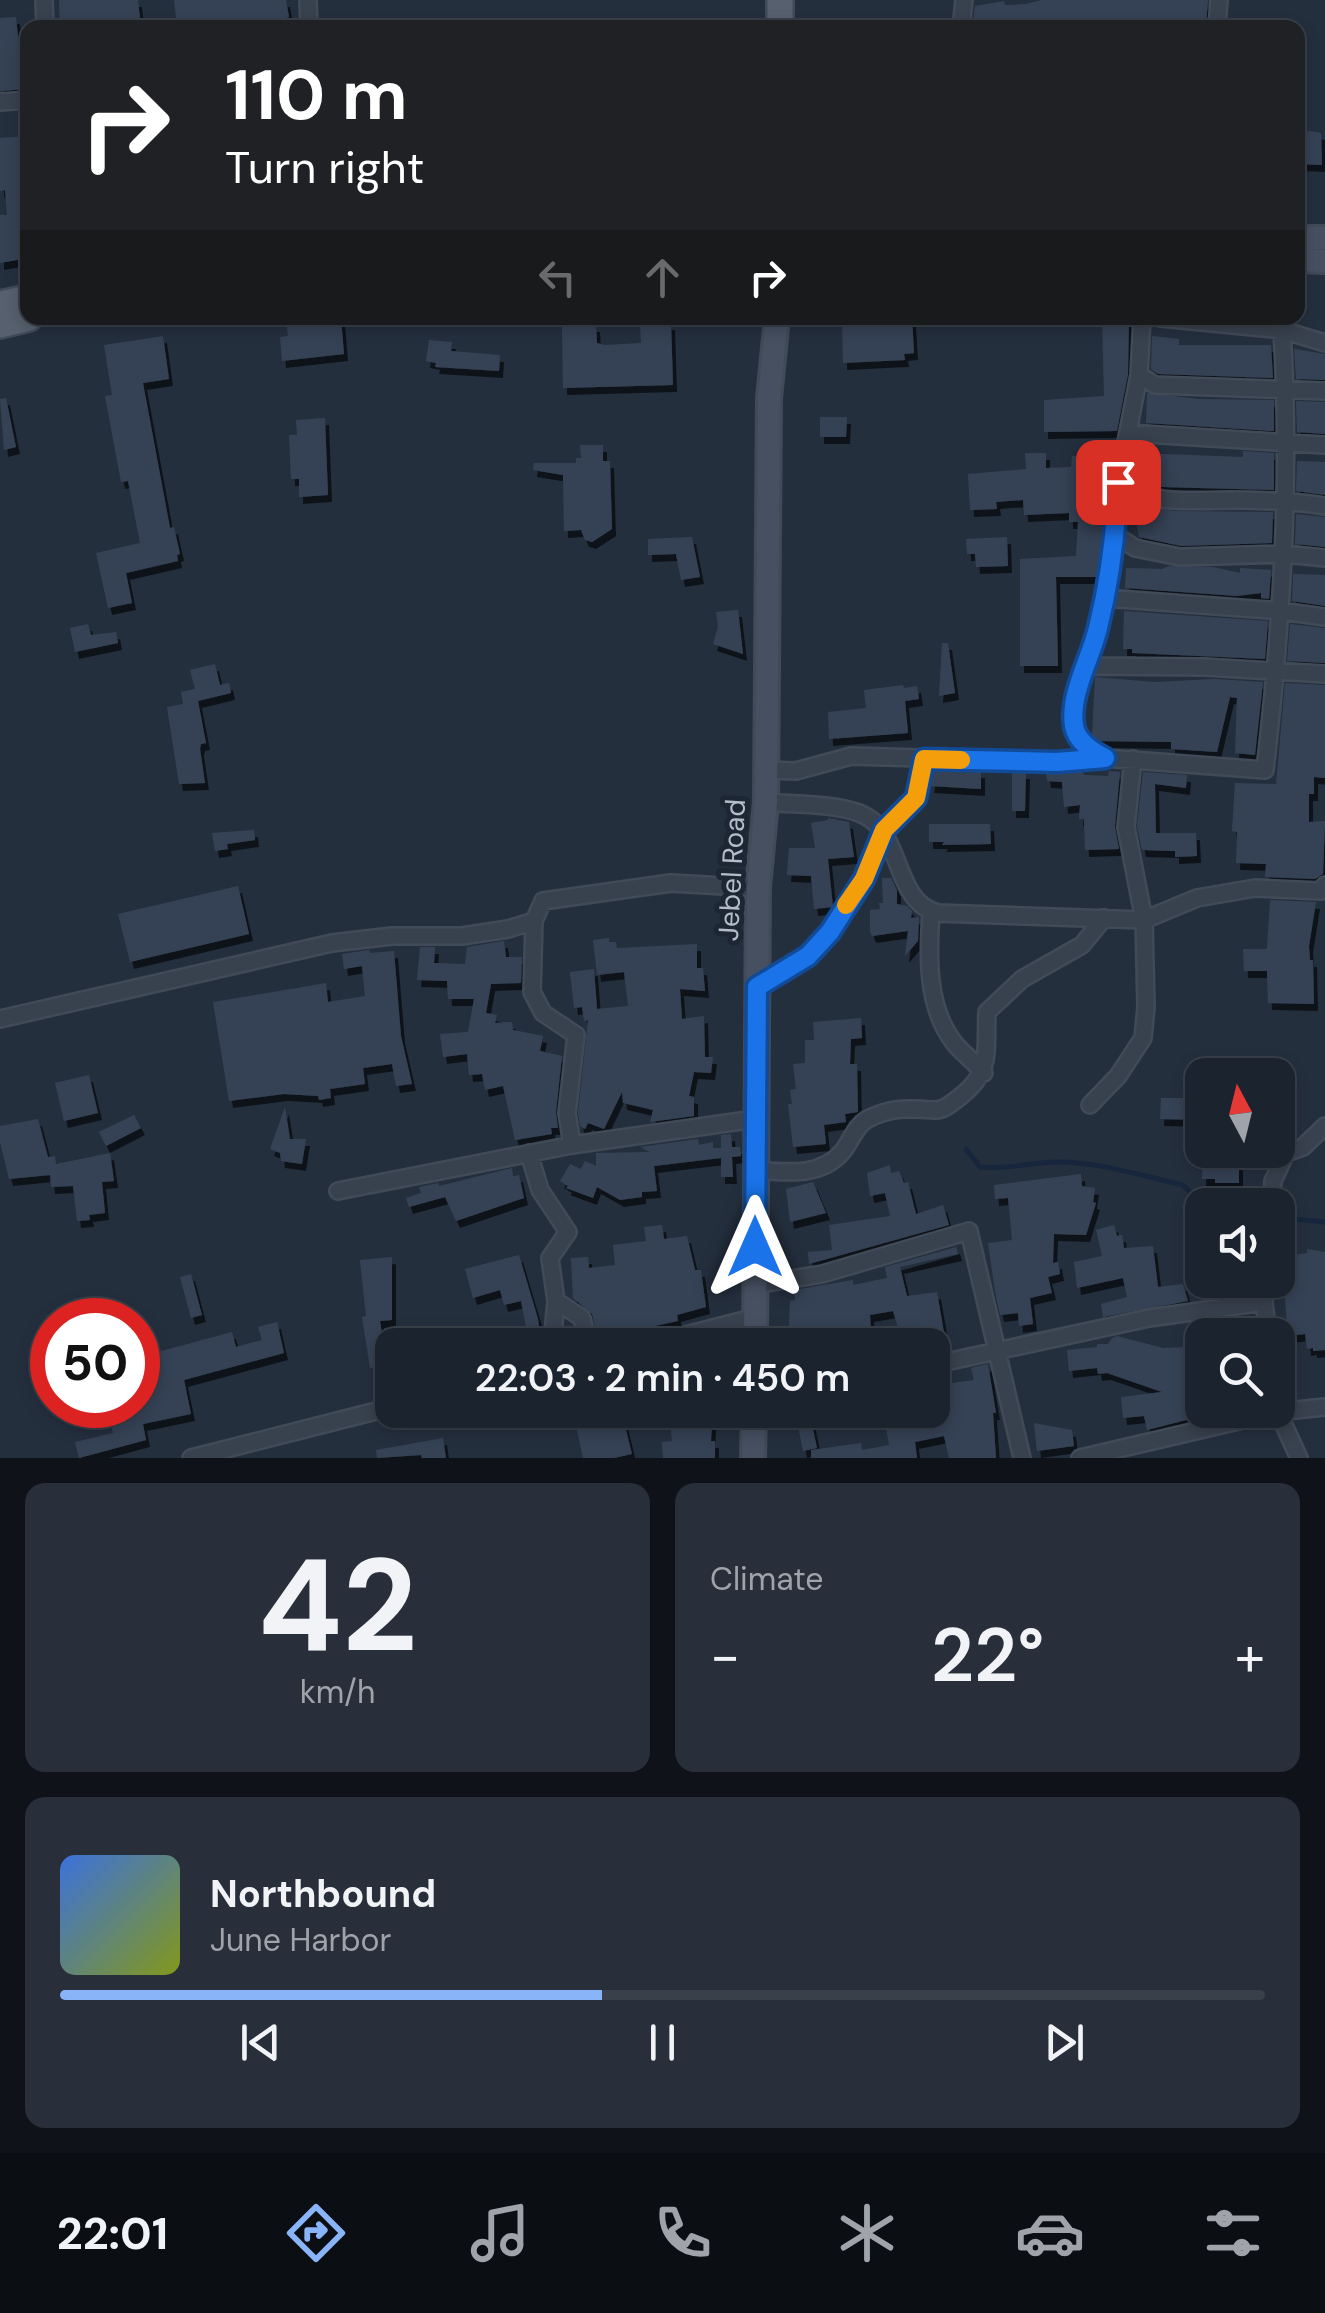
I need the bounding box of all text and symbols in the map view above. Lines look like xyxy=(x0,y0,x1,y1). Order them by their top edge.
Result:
text: 110 m xyxy=(225,50,408,141)
icon: right xyxy=(60,60,190,190)
text: Turn right xyxy=(225,138,424,197)
icon: left xyxy=(530,250,585,305)
icon: ahead xyxy=(635,250,690,305)
icon: right xyxy=(740,250,795,305)
pin xyxy=(1076,440,1161,525)
icon: arrive xyxy=(1091,455,1146,510)
street label: Jebel Road xyxy=(710,798,754,942)
north arrow xyxy=(1185,1058,1295,1168)
map controls xyxy=(1185,1058,1295,1428)
button: sound xyxy=(1185,1188,1295,1298)
position arrow xyxy=(703,1195,807,1299)
speed limit sign: 50 xyxy=(30,1298,160,1428)
button: search xyxy=(1185,1318,1295,1428)
text: 22:03 · 2 min · 450 m xyxy=(475,1353,850,1403)
text: 42 xyxy=(258,1521,417,1690)
text: Climate xyxy=(710,1558,824,1600)
text: 22° xyxy=(931,1607,1044,1704)
text: − xyxy=(710,1620,740,1692)
text: + xyxy=(1235,1620,1265,1692)
text: km/h xyxy=(300,1671,375,1713)
text: Northbound xyxy=(210,1869,436,1919)
text: June Harbor xyxy=(210,1919,391,1961)
icon: previous xyxy=(233,2015,288,2070)
icon: pause xyxy=(635,2015,690,2070)
icon: next xyxy=(1037,2015,1092,2070)
icon: directions xyxy=(281,2198,351,2268)
icon: music xyxy=(465,2198,535,2268)
icon: phone xyxy=(648,2198,718,2268)
icon: climate xyxy=(832,2198,902,2268)
icon: car xyxy=(1015,2198,1085,2268)
icon: filters xyxy=(1198,2198,1268,2268)
text: 22:01 xyxy=(57,2204,168,2263)

